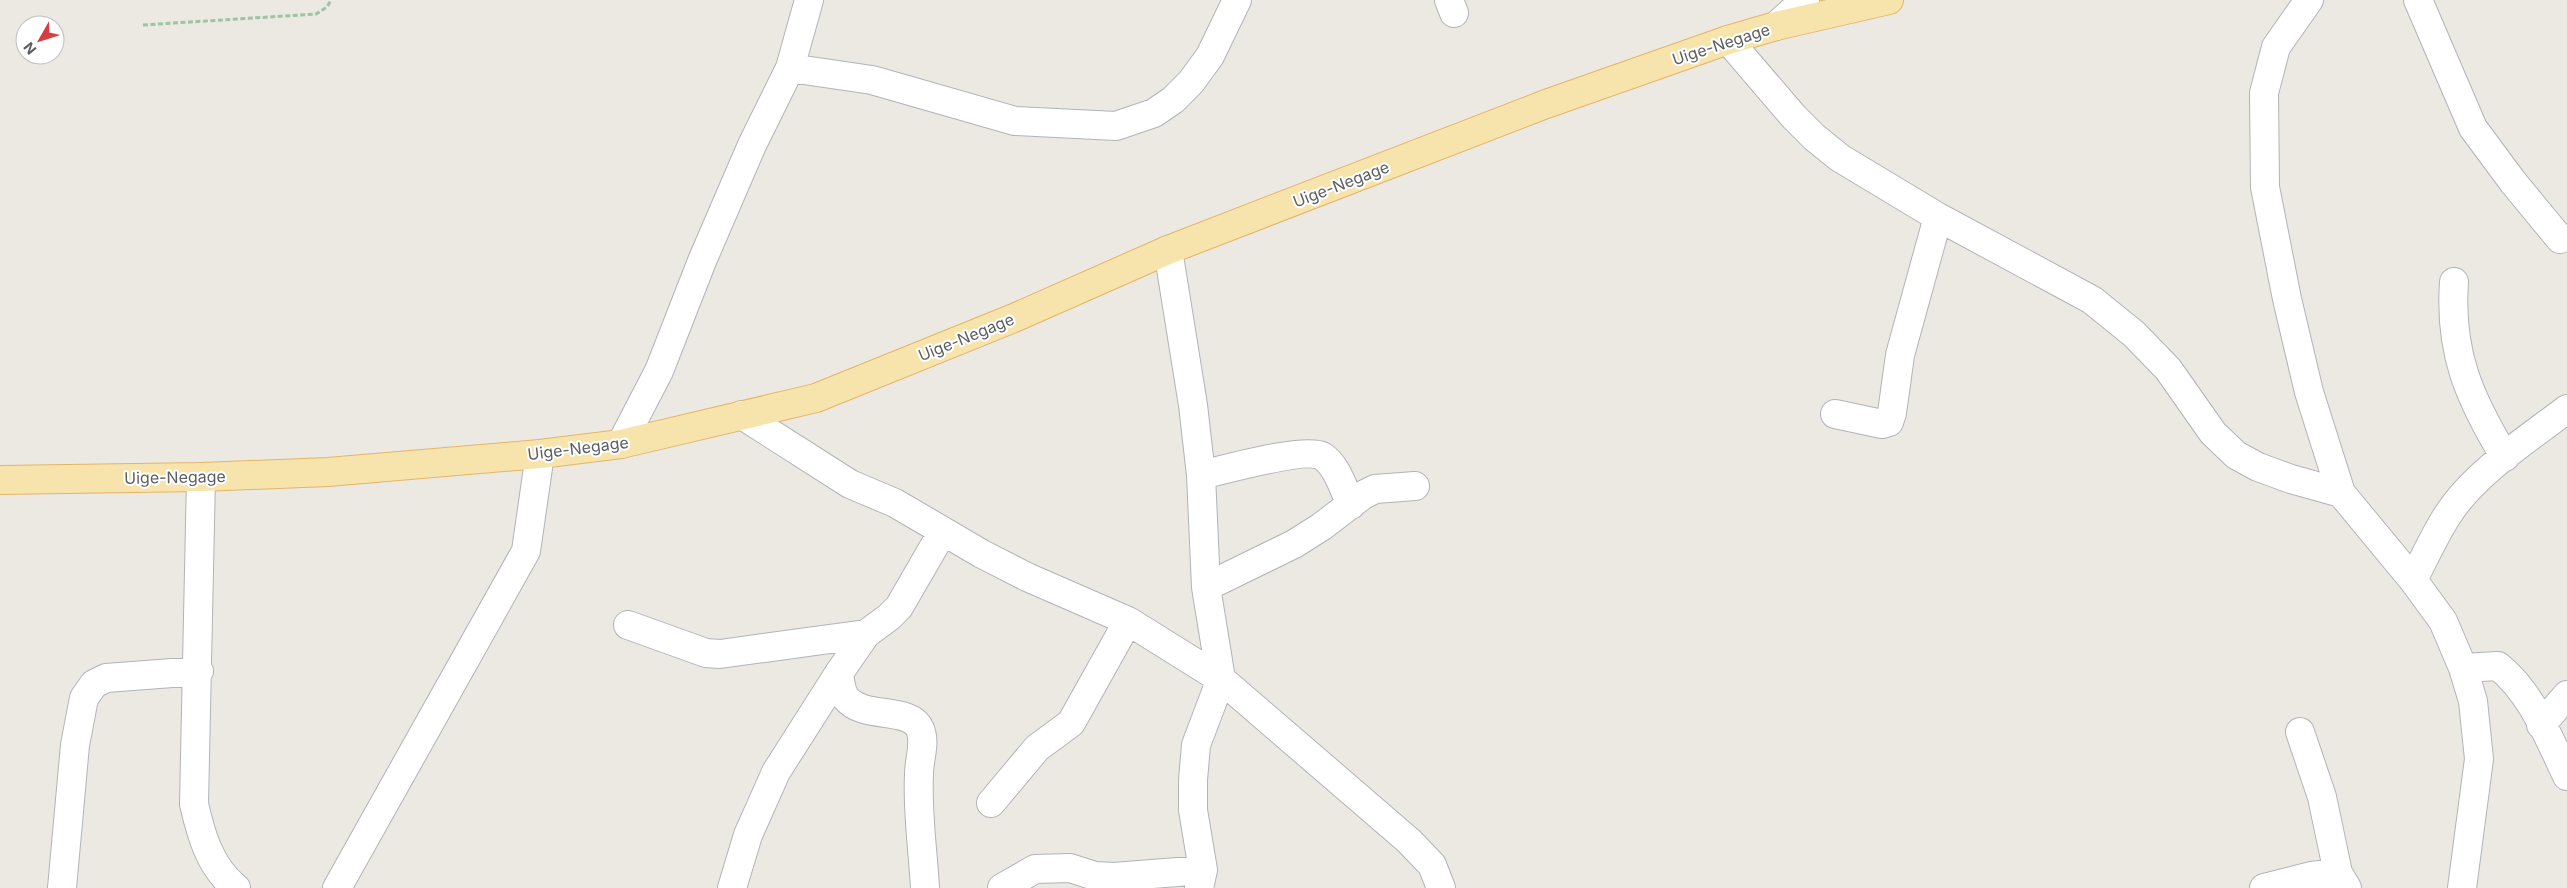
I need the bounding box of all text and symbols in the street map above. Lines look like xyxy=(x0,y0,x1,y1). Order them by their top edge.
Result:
north arrow xyxy=(15,15,65,65)
street label: Uige-Negage xyxy=(1670,19,1772,69)
text: N xyxy=(20,39,39,58)
street label: Uige-Negage xyxy=(1290,156,1392,212)
street label: Uige-Negage xyxy=(915,309,1017,365)
street label: Uige-Negage xyxy=(526,432,630,464)
street label: Uige-Negage xyxy=(124,466,226,488)

